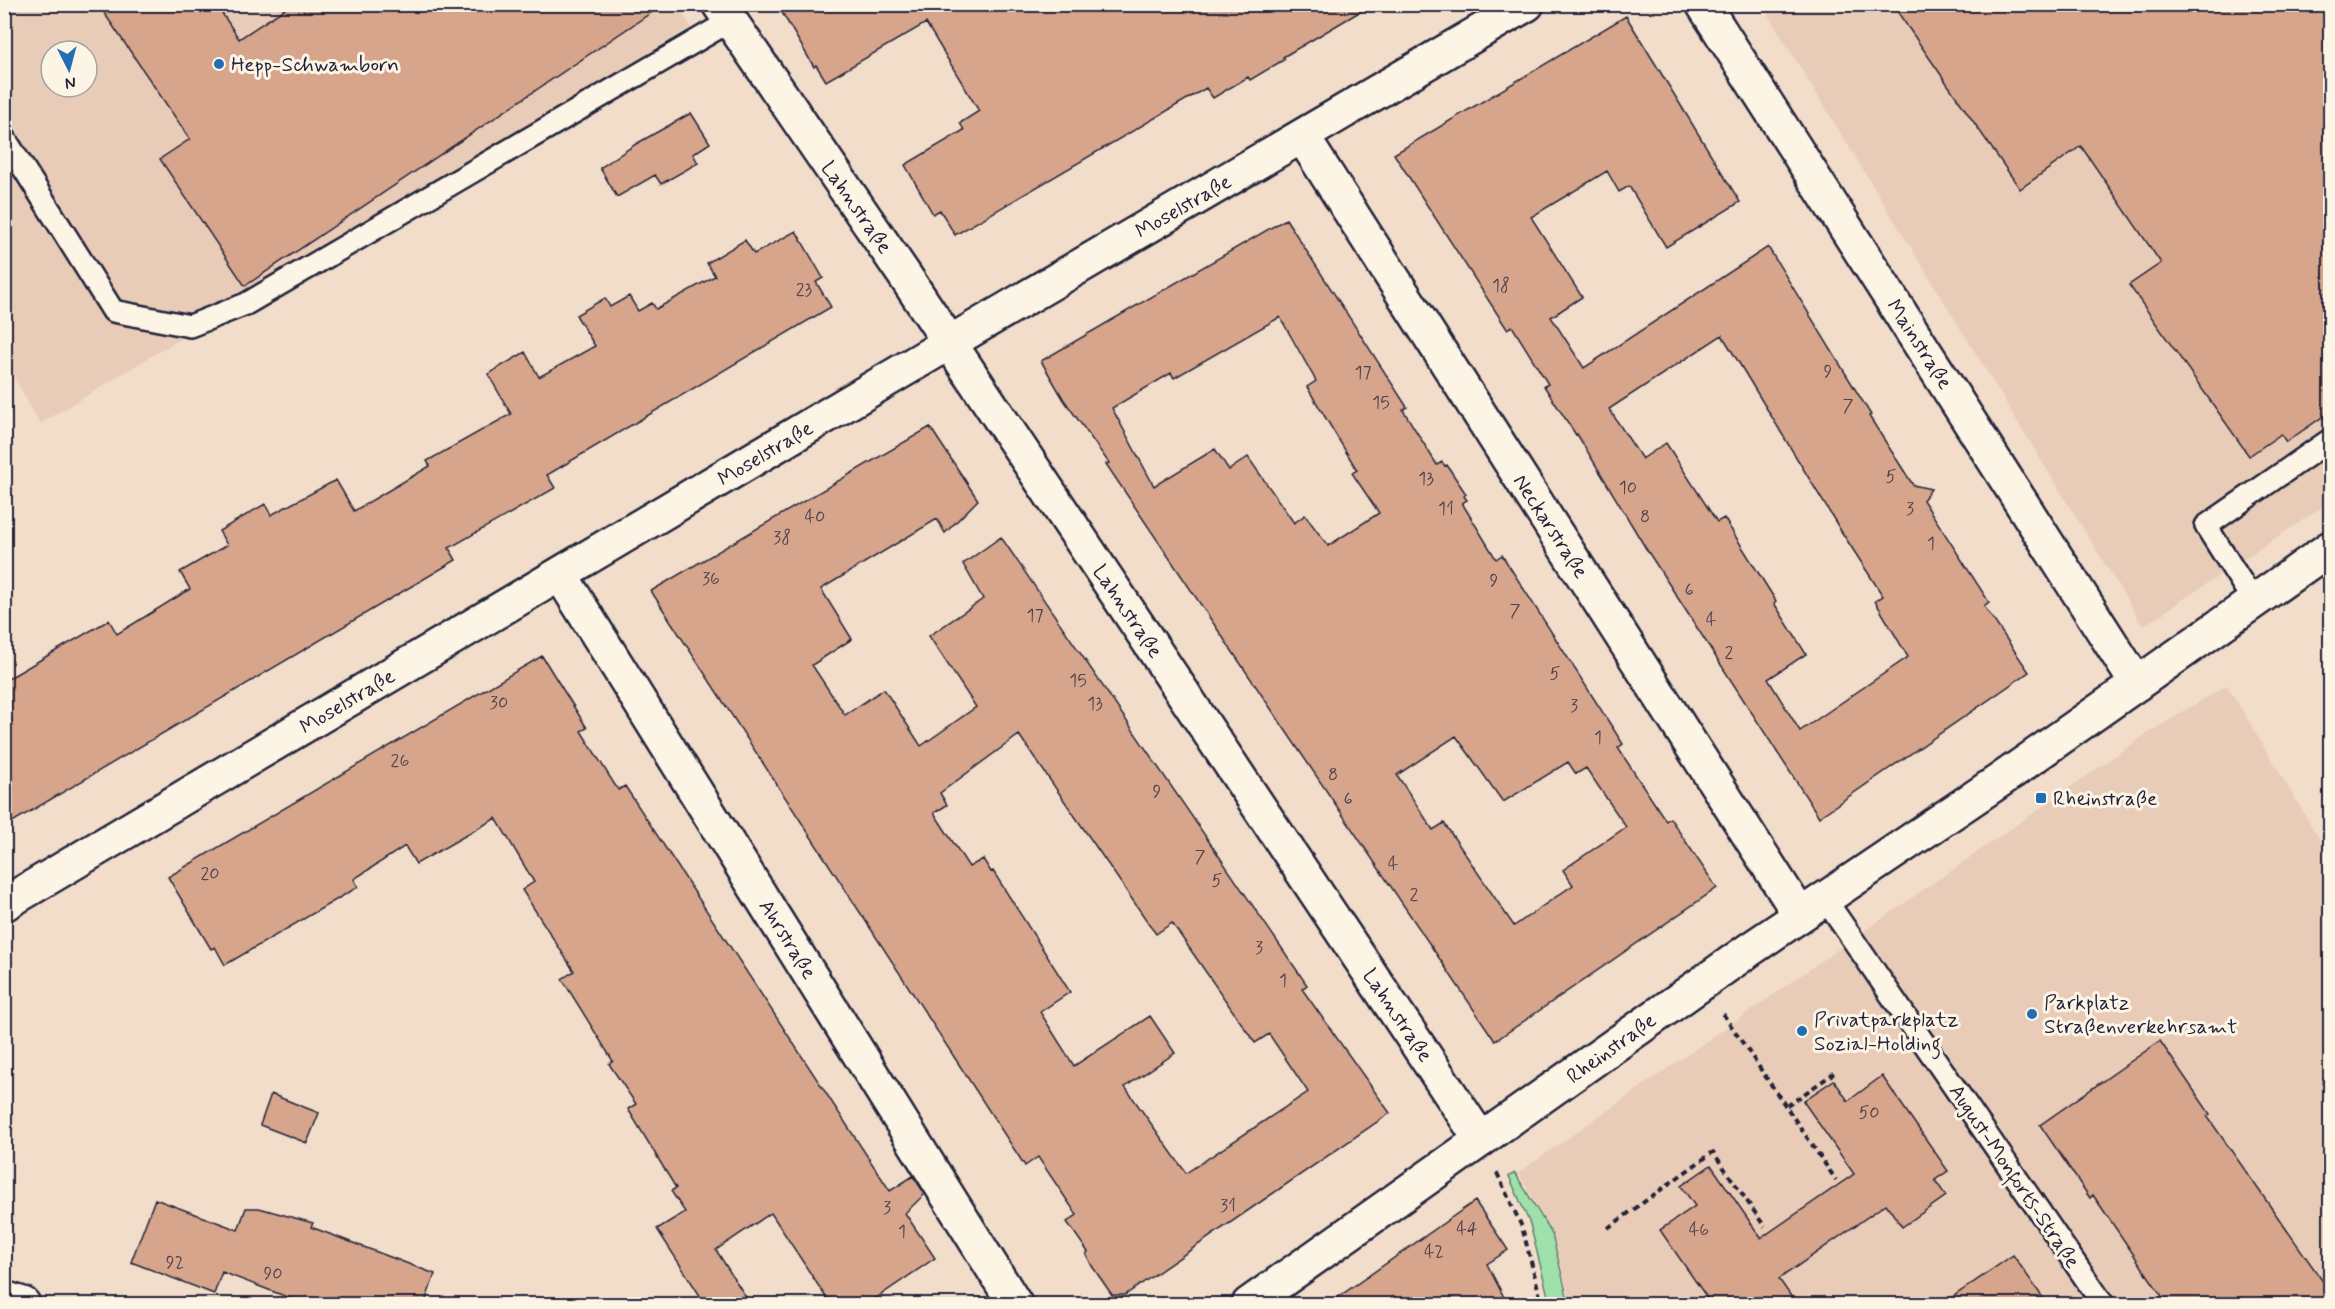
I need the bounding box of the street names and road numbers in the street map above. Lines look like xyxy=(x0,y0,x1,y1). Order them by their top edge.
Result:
street label: Lahnstraße xyxy=(814,156,898,259)
street label: Moselstraße xyxy=(1130,168,1237,246)
street label: Mainstraße xyxy=(1880,294,1959,395)
street label: Moselstraße xyxy=(713,414,818,493)
street label: Neckarstraße xyxy=(1506,469,1594,584)
street label: Lahnstraße xyxy=(1086,559,1169,664)
street label: Moselstraße xyxy=(295,662,400,741)
street label: Ahrstraße xyxy=(752,894,823,985)
street label: Lahnstraße xyxy=(1356,963,1439,1068)
street label: Rheinstraße xyxy=(1561,1007,1662,1091)
street label: August-Monforts-Straße xyxy=(1940,1079,2086,1275)

